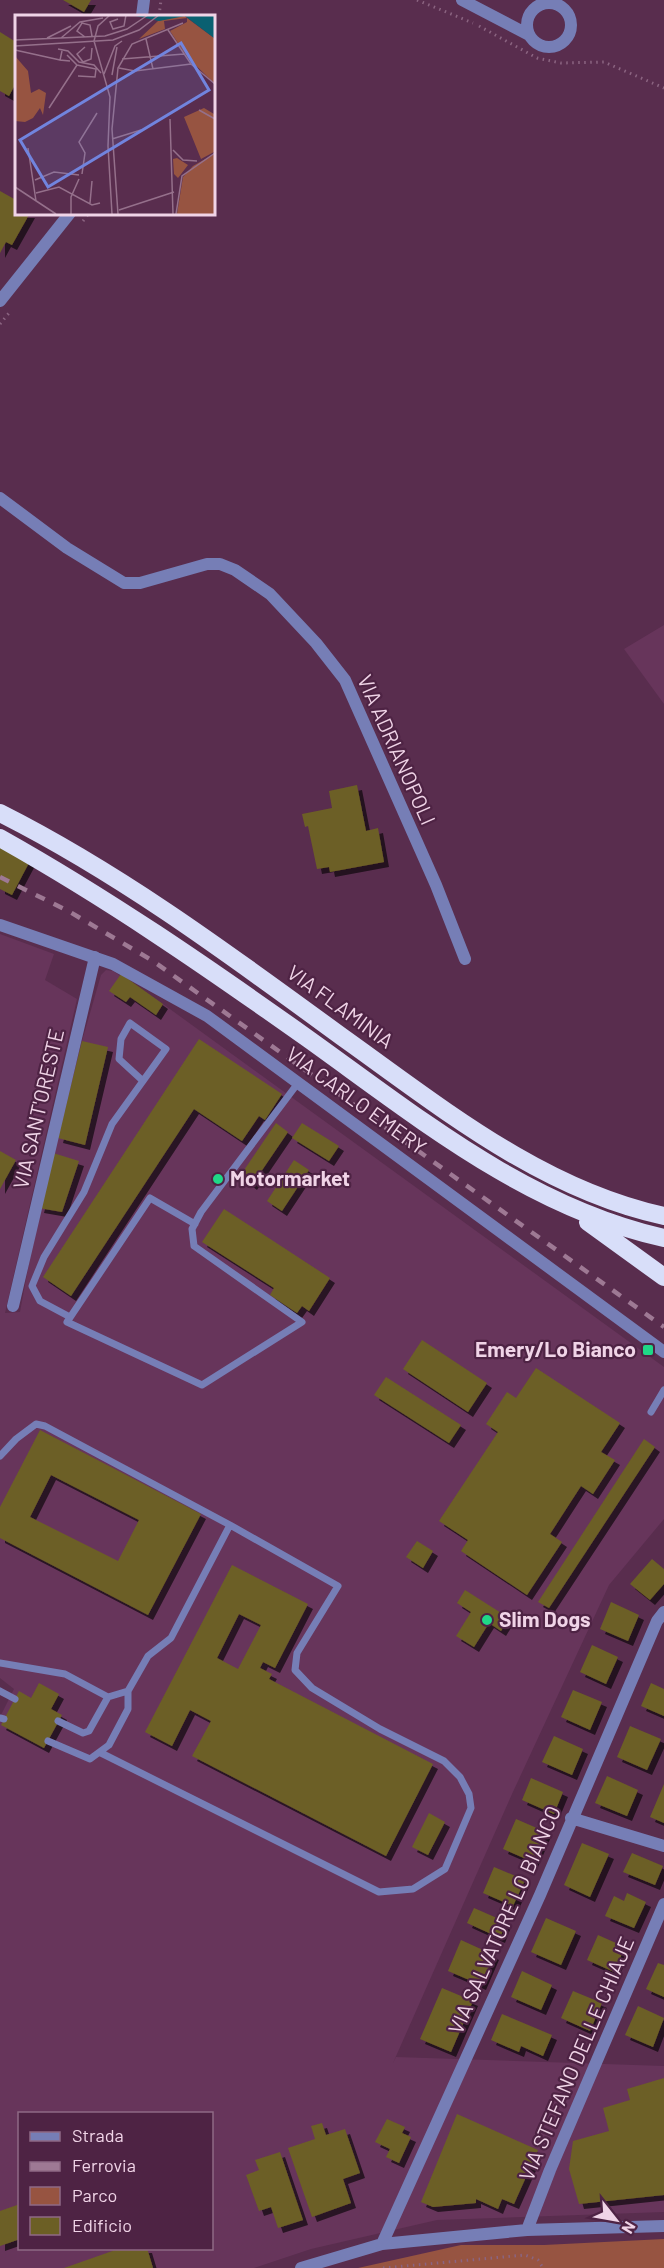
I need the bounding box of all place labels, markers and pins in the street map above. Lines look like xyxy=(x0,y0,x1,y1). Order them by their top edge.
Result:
place label: Motormarket xyxy=(230,1165,350,1190)
marker: Motormarket xyxy=(211,1172,225,1186)
place label: Emery/Lo Bianco xyxy=(475,1336,636,1361)
marker: Emery/Lo Bianco xyxy=(641,1343,655,1357)
place label: Slim Dogs xyxy=(499,1606,591,1631)
marker: Slim Dogs xyxy=(480,1613,494,1627)

